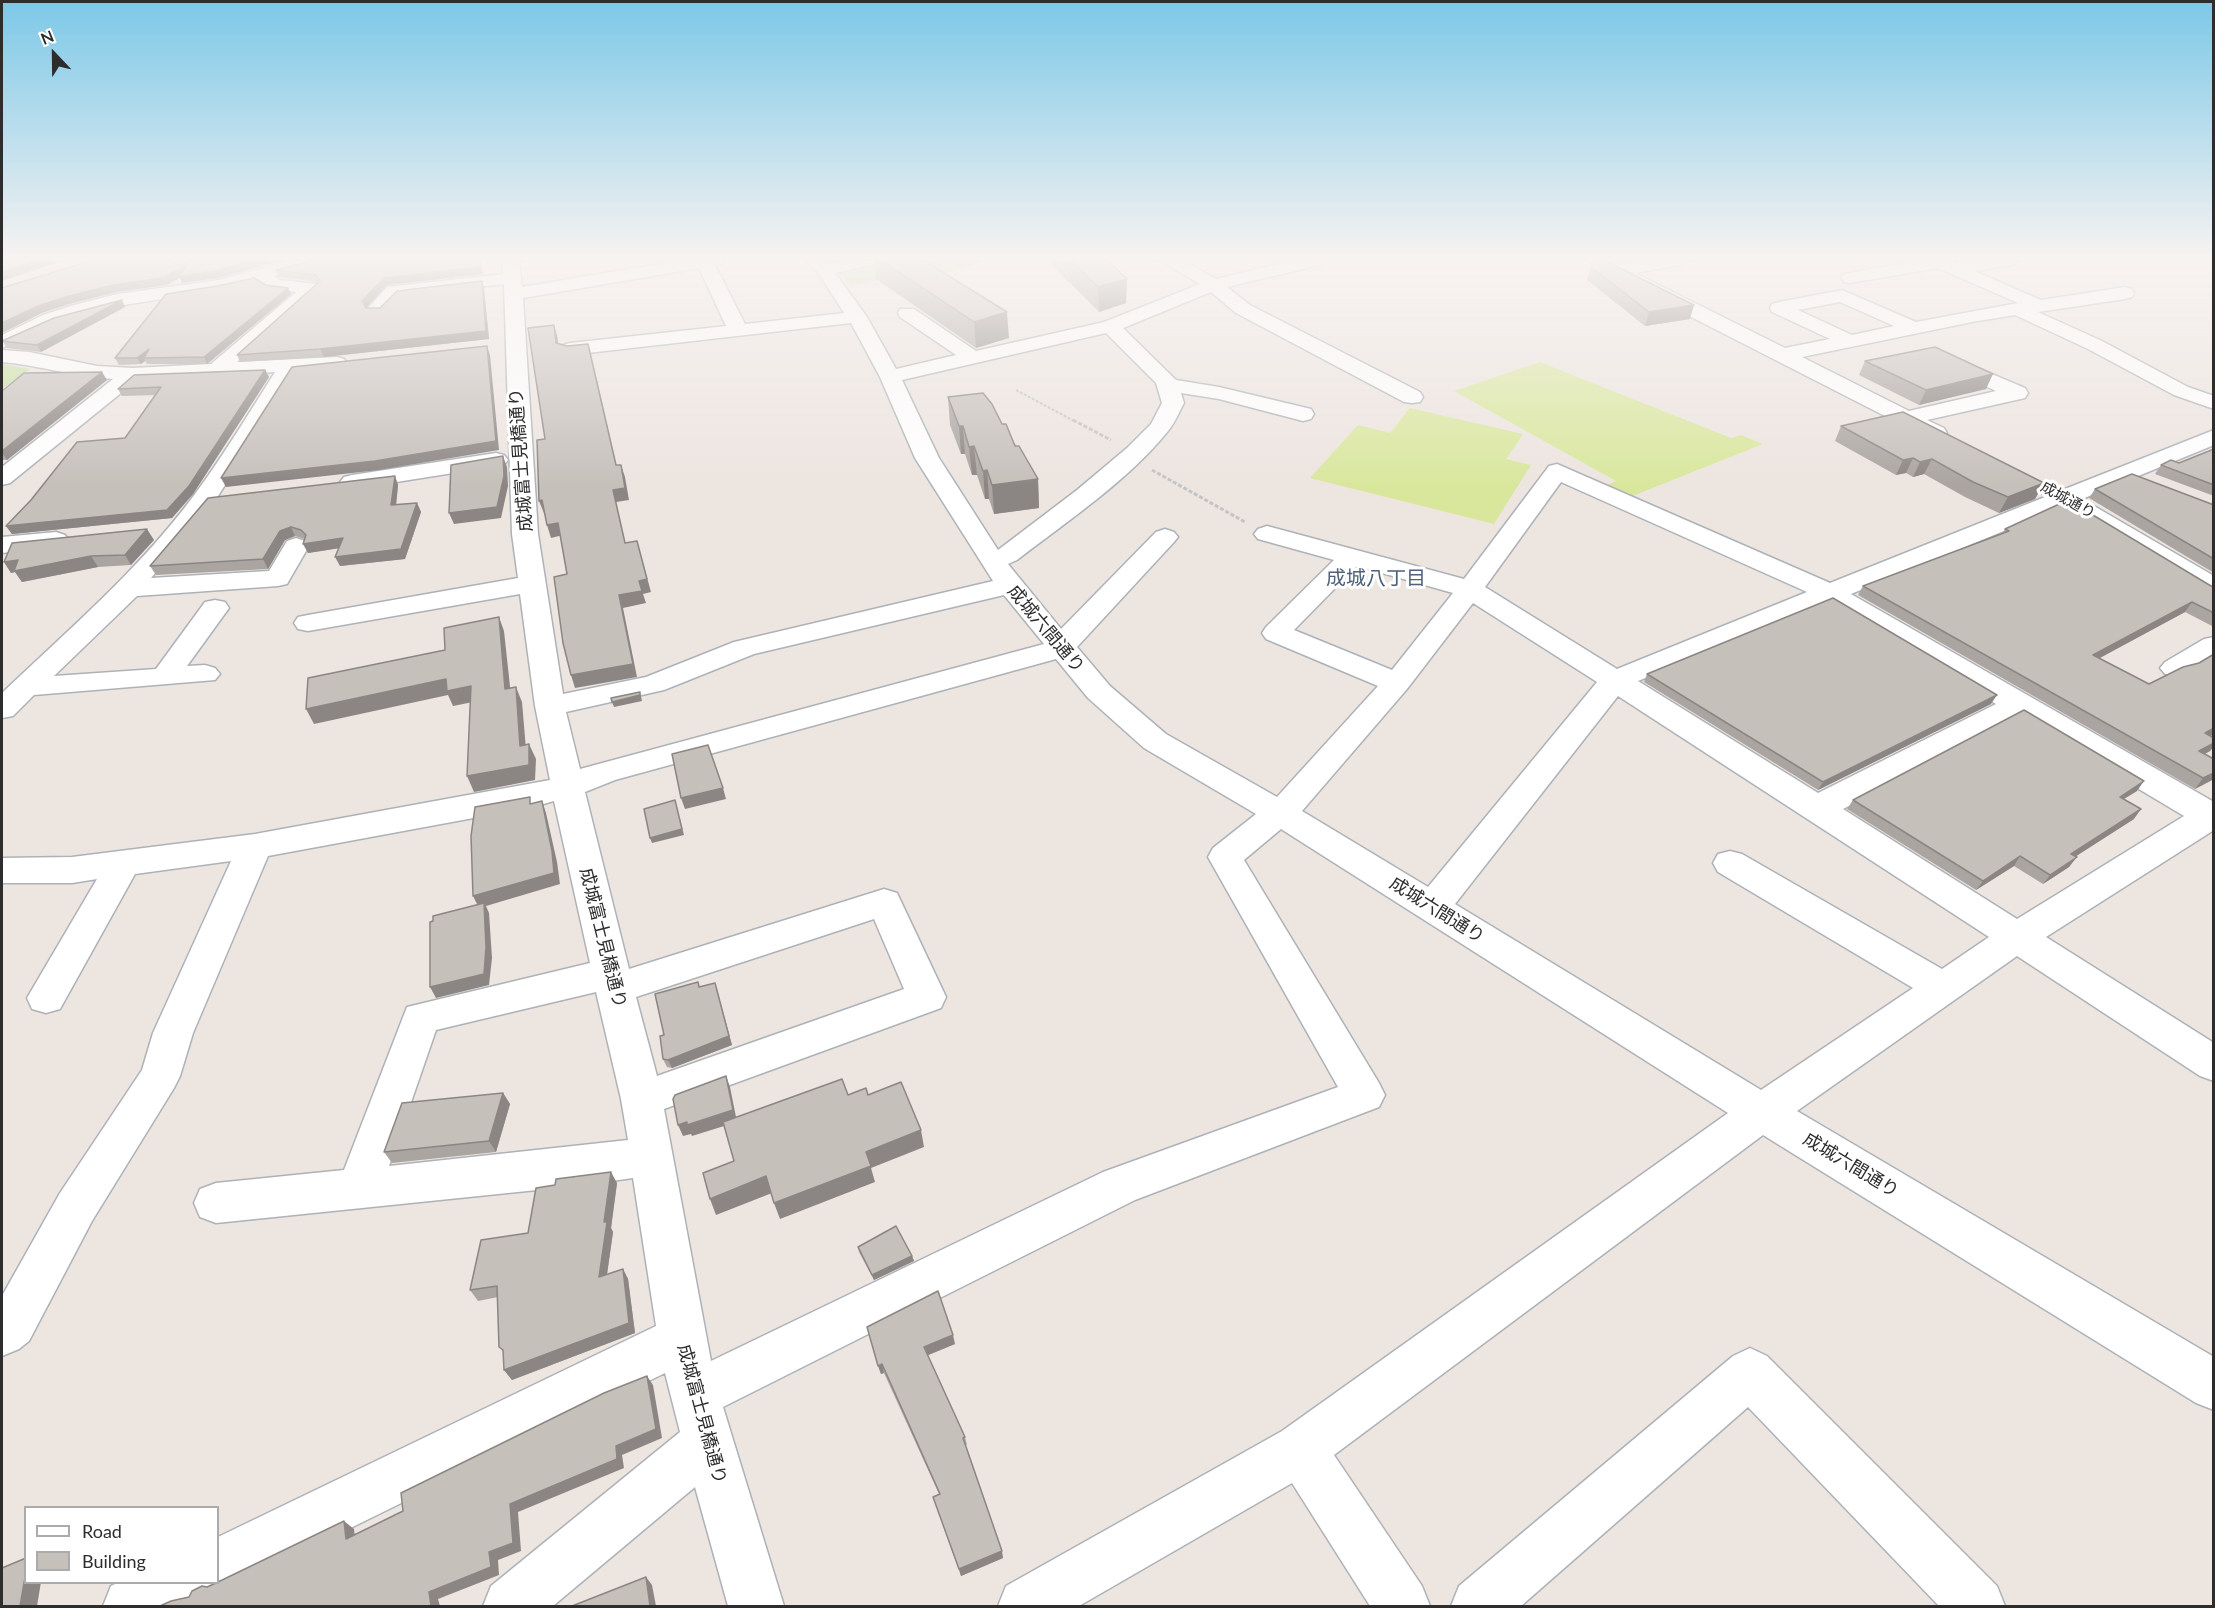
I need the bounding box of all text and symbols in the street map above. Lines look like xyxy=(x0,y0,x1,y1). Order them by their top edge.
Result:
north arrow xyxy=(24,24,84,84)
text: N xyxy=(38,26,56,48)
street label: 成城富士見橋通り xyxy=(505,387,537,533)
street label: 成城通り xyxy=(2037,478,2099,522)
district label: 成城八丁目 xyxy=(1326,567,1426,591)
street label: 成城六間通り xyxy=(1003,581,1089,677)
street label: 成城富士見橋通り xyxy=(575,866,631,1010)
street label: 成城六間通り xyxy=(1385,872,1489,948)
street label: 成城六間通り xyxy=(1799,1128,1903,1202)
street label: 成城富士見橋通り xyxy=(673,1342,731,1486)
legend xyxy=(24,1506,219,1584)
text: Road xyxy=(82,1520,122,1542)
text: Building xyxy=(82,1550,146,1572)

